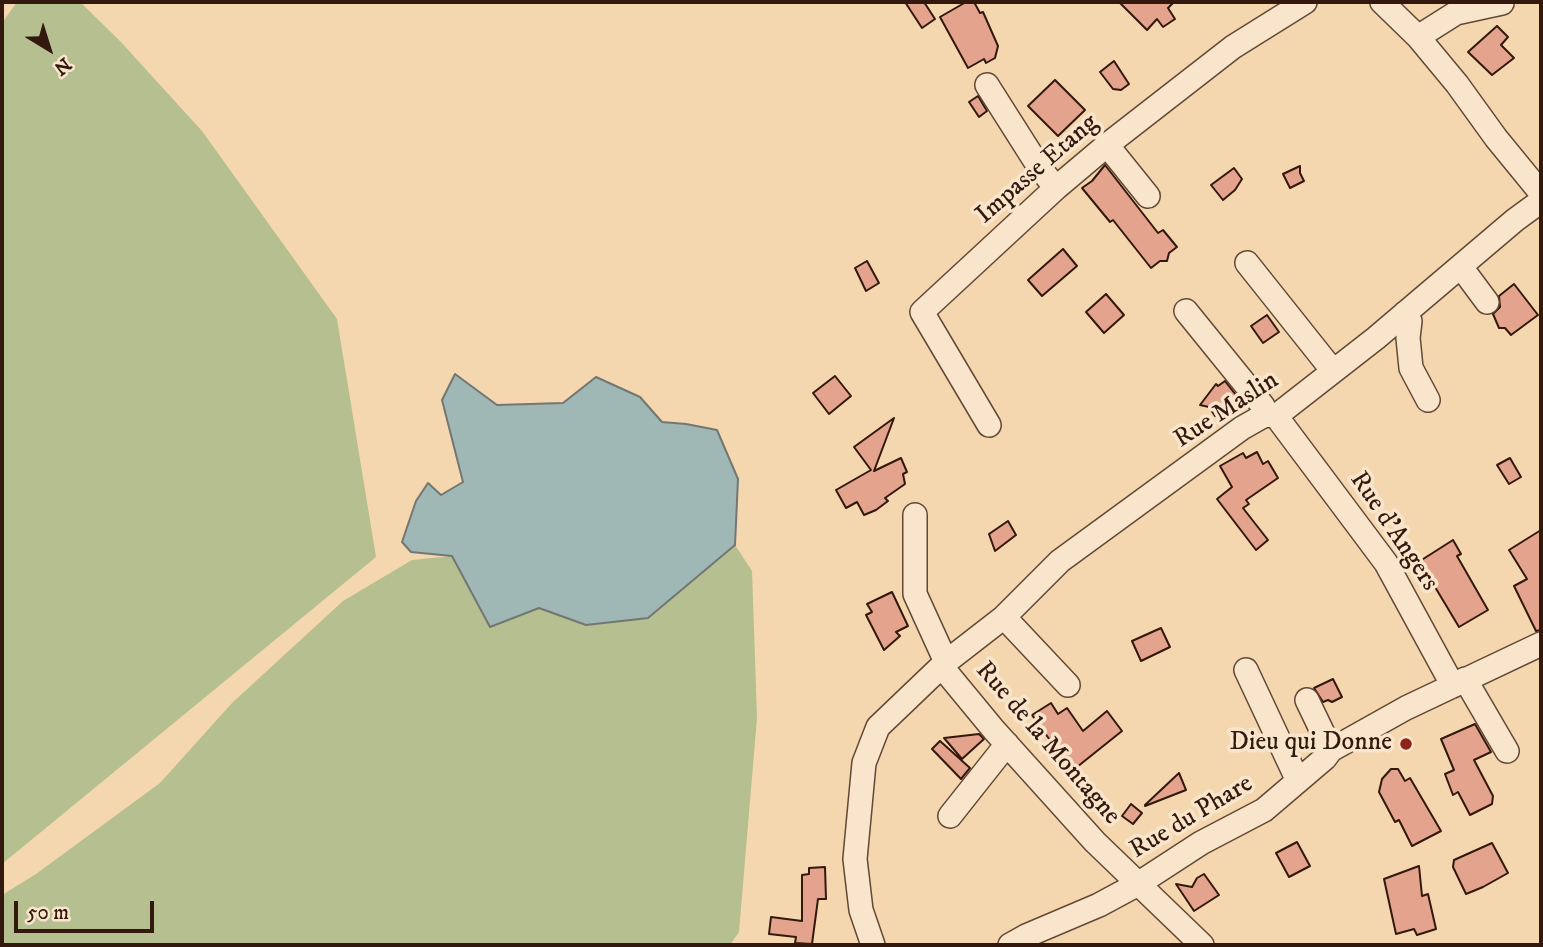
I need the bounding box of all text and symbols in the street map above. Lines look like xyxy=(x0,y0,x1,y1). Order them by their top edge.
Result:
north arrow xyxy=(14,14,84,84)
text: N xyxy=(49,52,75,80)
street label: Impasse Etang xyxy=(970,108,1106,232)
street label: Rue Maslin xyxy=(1169,366,1285,456)
street label: Rue d'Angers xyxy=(1342,467,1444,597)
street label: Rue de la Montagne xyxy=(968,656,1126,832)
place label: Dieu qui Donne xyxy=(1229,728,1392,760)
marker: Dieu qui Donne xyxy=(1398,736,1414,752)
street label: Rue du Phare xyxy=(1125,769,1259,867)
scale bar xyxy=(18,888,158,932)
text: 50 m xyxy=(27,900,69,926)

